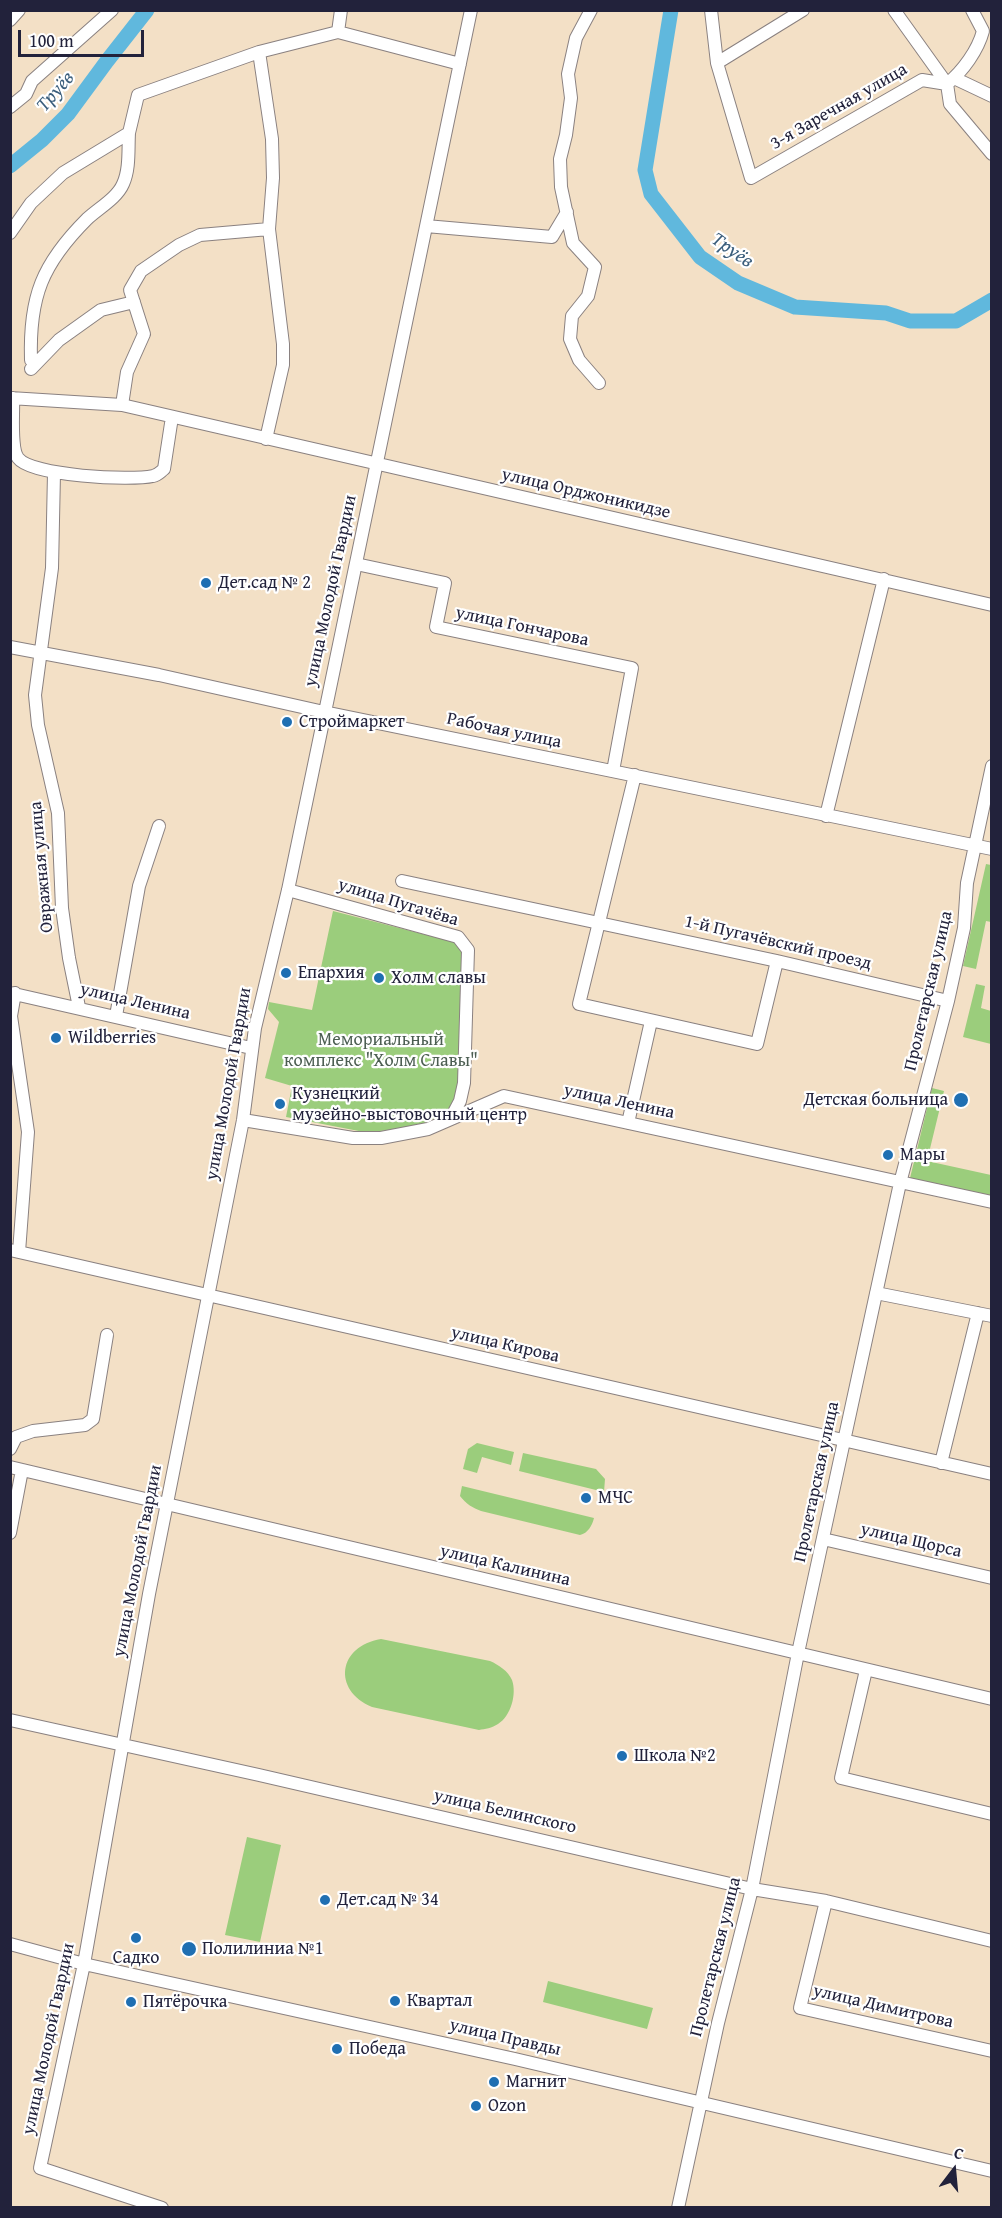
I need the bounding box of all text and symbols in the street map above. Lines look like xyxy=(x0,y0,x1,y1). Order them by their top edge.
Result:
scale bar xyxy=(21,18,147,56)
text: 100 m xyxy=(29,27,74,54)
street label: 3-я Заречная улица xyxy=(767,59,911,155)
water label: Труёв xyxy=(32,67,80,117)
water label: Труёв xyxy=(706,228,758,274)
street label: улица Орджоникидзе xyxy=(499,464,673,524)
street label: улица Молодой Гвардии xyxy=(300,493,362,689)
place label: Дет.сад № 2 xyxy=(218,572,311,594)
marker: Дет.сад № 2 xyxy=(199,576,213,590)
street label: улица Гончарова xyxy=(454,602,590,652)
street label: Рабочая улица xyxy=(445,708,563,754)
place label: Строймаркет xyxy=(299,711,405,733)
marker: Строймаркет xyxy=(280,715,294,729)
street label: Овражная улица xyxy=(25,800,59,934)
street label: улица Пугачёва xyxy=(335,874,461,932)
street label: Пролетарская улица xyxy=(900,909,958,1073)
street label: 1-й Пугачёвский проезд xyxy=(682,911,874,975)
place label: Епархия xyxy=(298,962,365,984)
marker: Епархия xyxy=(279,966,293,980)
place label: Холм славы xyxy=(391,967,486,989)
marker: Холм славы xyxy=(372,971,386,985)
street label: улица Ленина xyxy=(78,979,192,1025)
street label: улица Молодой Гвардии xyxy=(201,986,257,1182)
place label: Wildberries xyxy=(68,1027,156,1049)
park label: Мемориальный комплекс "Холм Славы" xyxy=(284,1029,478,1072)
marker: Wildberries xyxy=(49,1031,63,1045)
street label: улица Ленина xyxy=(562,1080,676,1124)
place label: Кузнецкий музейно-выстовочный центр xyxy=(292,1083,527,1126)
place label: Детская больница xyxy=(804,1089,948,1111)
marker: Детская больница xyxy=(952,1091,970,1109)
marker: Кузнецкий музейно-выстовочный центр xyxy=(273,1097,287,1111)
place label: Мары xyxy=(900,1144,945,1166)
marker: Мары xyxy=(881,1148,895,1162)
street label: улица Кирова xyxy=(449,1322,561,1368)
street label: Пролетарская улица xyxy=(789,1400,845,1564)
street label: улица Молодой Гвардии xyxy=(109,1463,167,1659)
place label: МЧС xyxy=(598,1487,633,1509)
marker: МЧС xyxy=(579,1491,593,1505)
street label: улица Щорса xyxy=(858,1519,964,1563)
street label: улица Калинина xyxy=(438,1541,572,1591)
place label: Школа №2 xyxy=(634,1745,716,1767)
marker: Школа №2 xyxy=(615,1749,629,1763)
street label: улица Белинского xyxy=(432,1785,578,1839)
street label: Пролетарская улица xyxy=(686,1875,746,2039)
place label: Дет.сад № 34 xyxy=(337,1889,439,1911)
marker: Дет.сад № 34 xyxy=(318,1893,332,1907)
marker: Садко xyxy=(129,1931,143,1945)
place label: Полилиниа №1 xyxy=(202,1938,323,1960)
marker: Полилиниа №1 xyxy=(180,1940,198,1958)
street label: улица Молодой Гвардии xyxy=(18,1941,80,2137)
place label: Садко xyxy=(113,1947,159,1969)
street label: улица Димитрова xyxy=(811,1980,955,2034)
place label: Квартал xyxy=(407,1990,472,2012)
place label: Пятёрочка xyxy=(143,1991,227,2013)
marker: Квартал xyxy=(388,1994,402,2008)
marker: Пятёрочка xyxy=(124,1995,138,2009)
street label: улица Правды xyxy=(447,2015,563,2061)
place label: Победа xyxy=(349,2038,406,2060)
marker: Победа xyxy=(330,2042,344,2056)
place label: Магнит xyxy=(506,2071,566,2093)
marker: Магнит xyxy=(487,2075,501,2089)
place label: Ozon xyxy=(488,2095,526,2117)
marker: Ozon xyxy=(469,2099,483,2113)
north arrow xyxy=(924,2140,984,2200)
text: С xyxy=(951,2140,967,2165)

